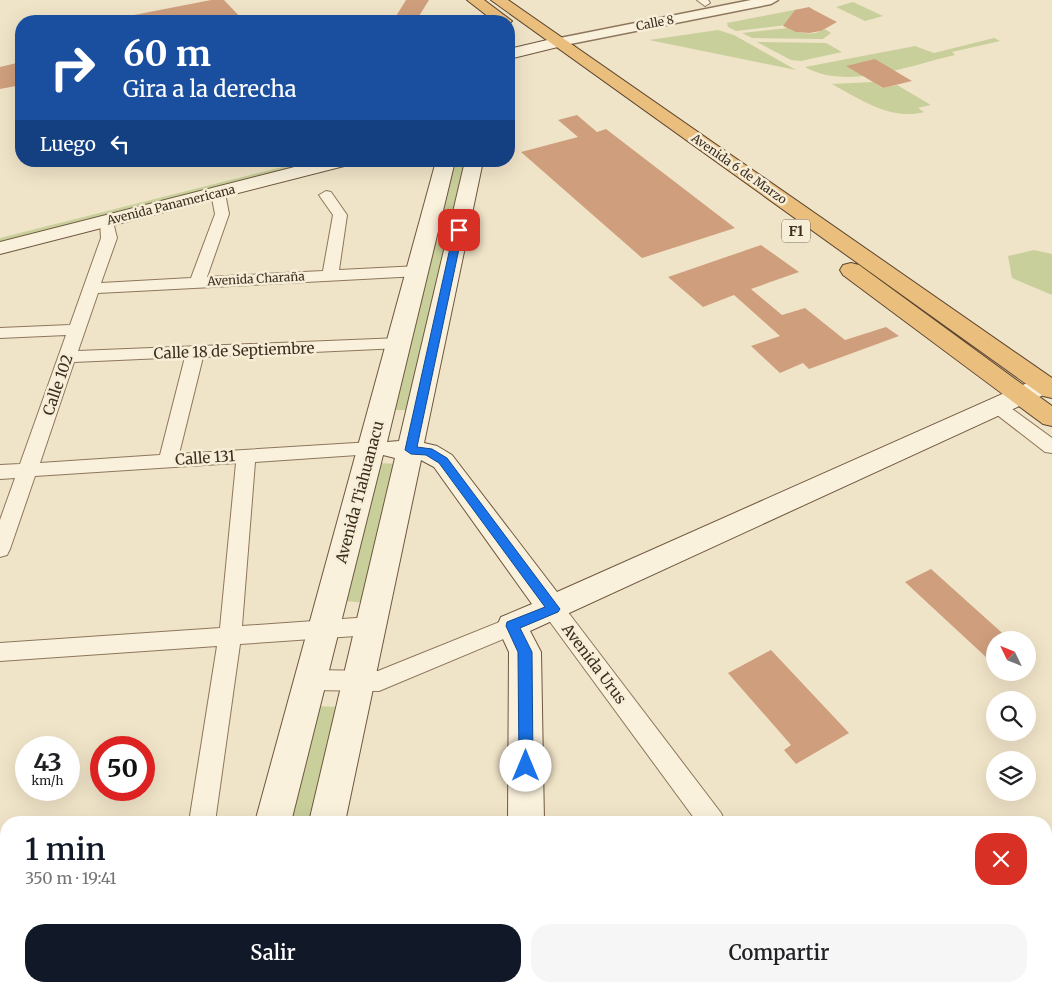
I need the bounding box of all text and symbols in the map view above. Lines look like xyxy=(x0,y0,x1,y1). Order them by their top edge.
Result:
street label: Calle 8 xyxy=(635,12,675,34)
text: 60 m xyxy=(123,32,211,76)
icon: right xyxy=(40,35,105,100)
text: Gira a la derecha xyxy=(123,75,297,103)
icon: left xyxy=(106,130,134,158)
street label: Avenida 6 de Marzo xyxy=(688,130,790,207)
text: Luego xyxy=(40,132,96,156)
street label: Avenida Panamericana xyxy=(104,181,237,228)
pin xyxy=(438,209,480,251)
icon: arrive xyxy=(445,216,473,244)
road number: F1 xyxy=(782,220,810,242)
street label: Avenida Charaña xyxy=(206,268,306,289)
street label: Calle 18 de Septiembre xyxy=(153,338,315,363)
street label: Calle 102 xyxy=(38,352,77,418)
street label: Avenida Tiahuanacu xyxy=(331,419,388,566)
street label: Calle 131 xyxy=(174,446,236,469)
street label: Avenida Urus xyxy=(557,619,631,708)
north arrow xyxy=(986,631,1036,681)
map controls xyxy=(986,631,1036,801)
button: search xyxy=(986,691,1036,741)
speed limit sign: 50 xyxy=(90,736,155,801)
position arrow xyxy=(499,739,551,791)
text: 43 xyxy=(33,746,62,778)
button: layers xyxy=(986,751,1036,801)
text: km/h xyxy=(32,773,63,788)
text: 1 min xyxy=(25,830,106,868)
button: close xyxy=(975,833,1027,885)
text: 350 m · 19:41 xyxy=(25,868,117,888)
button: Salir xyxy=(25,924,521,982)
button: Compartir xyxy=(531,924,1027,982)

